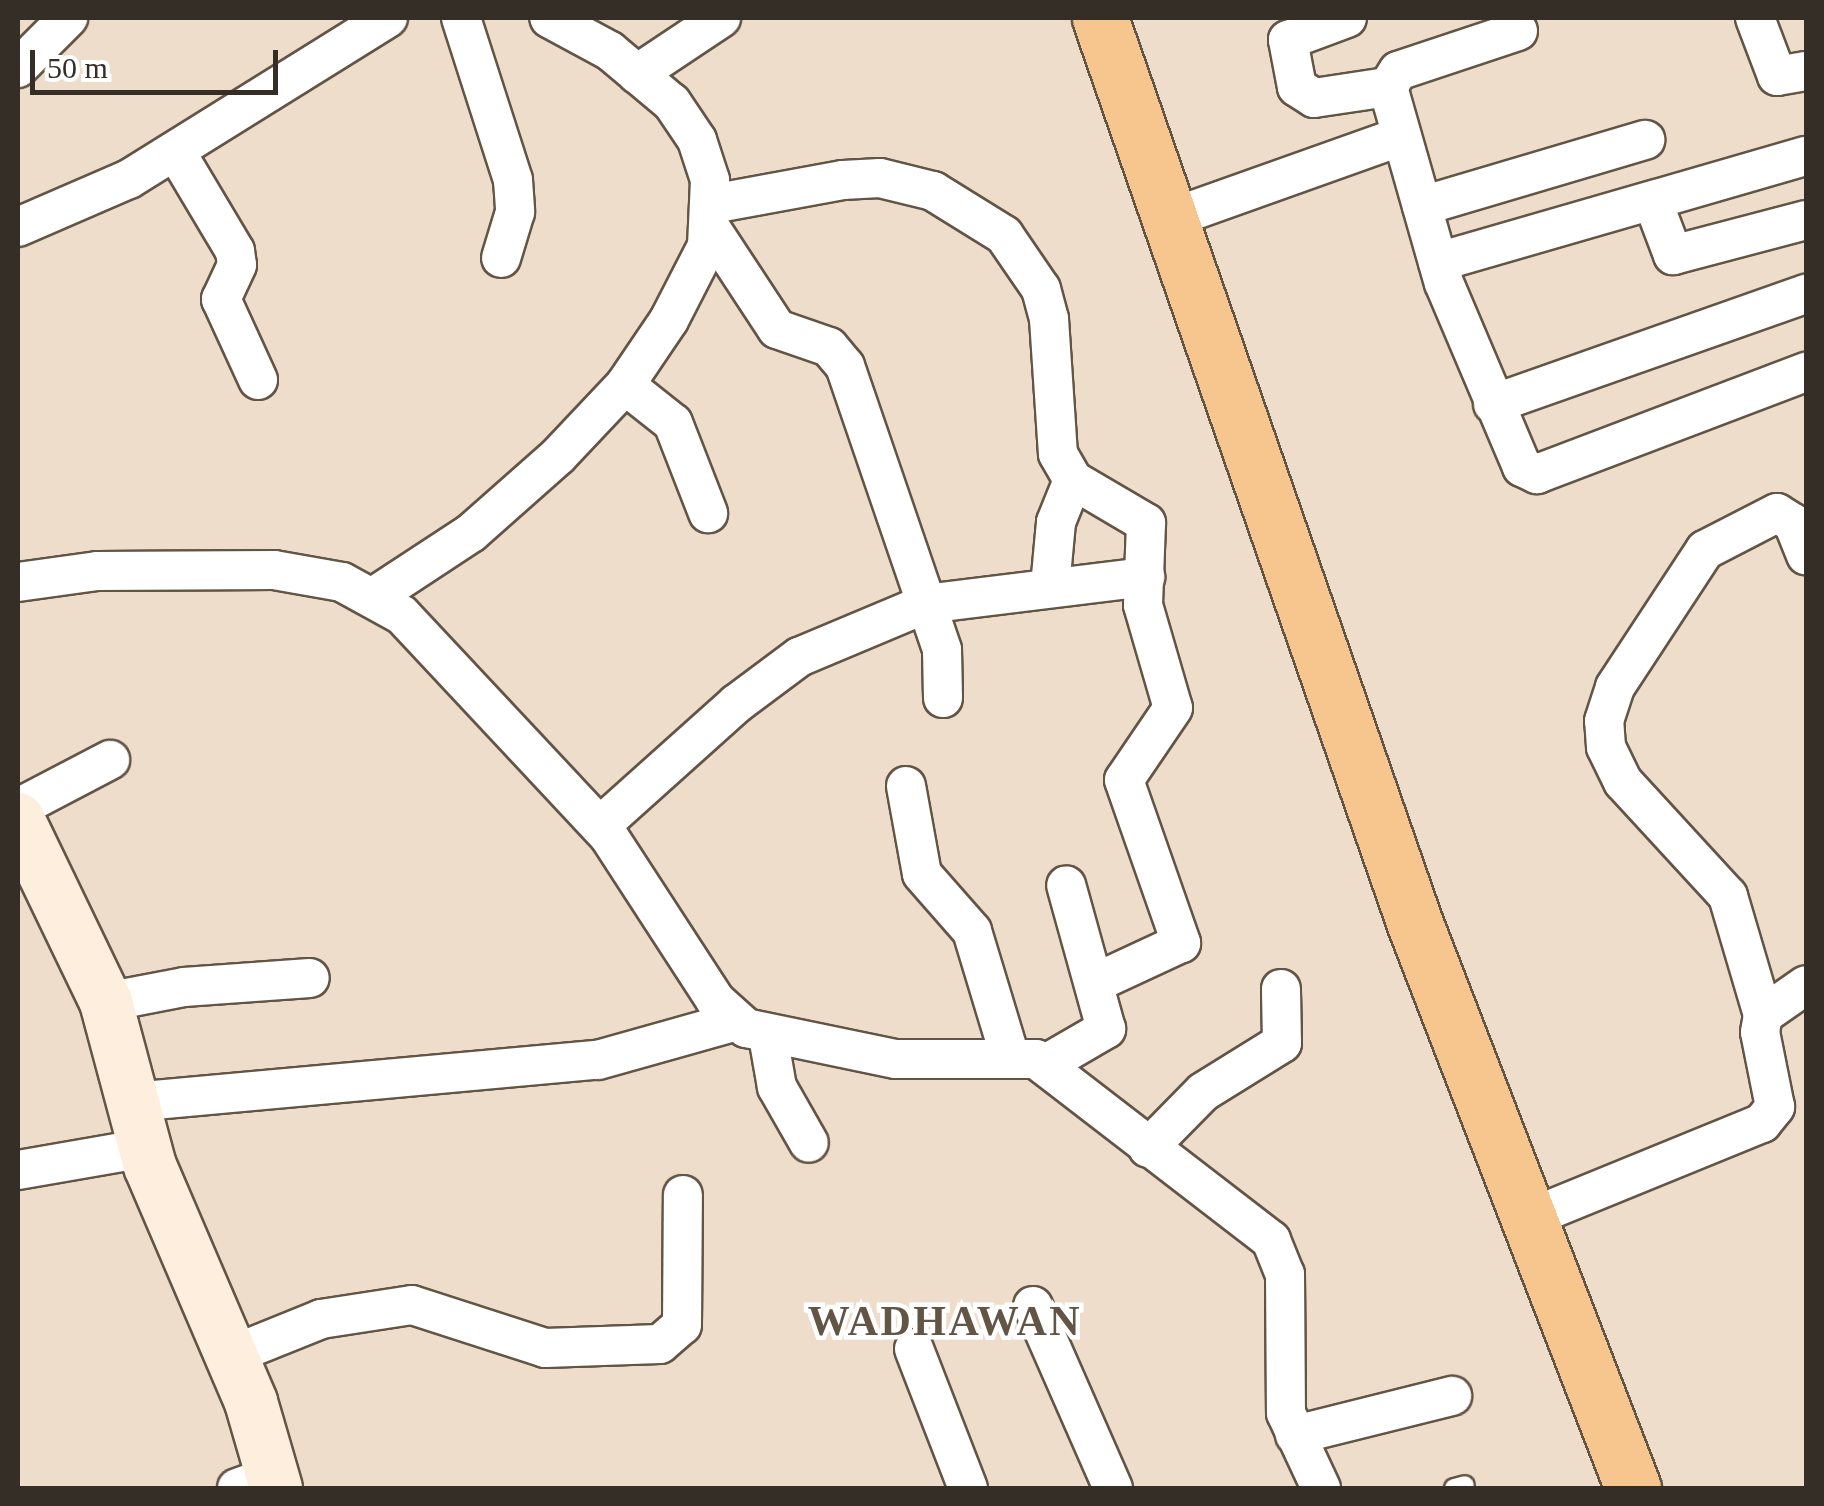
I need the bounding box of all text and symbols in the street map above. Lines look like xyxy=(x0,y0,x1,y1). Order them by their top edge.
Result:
scale bar xyxy=(35,30,282,92)
text: 50 m xyxy=(47,51,108,84)
district label: WADHAWAN xyxy=(808,1296,1082,1346)

